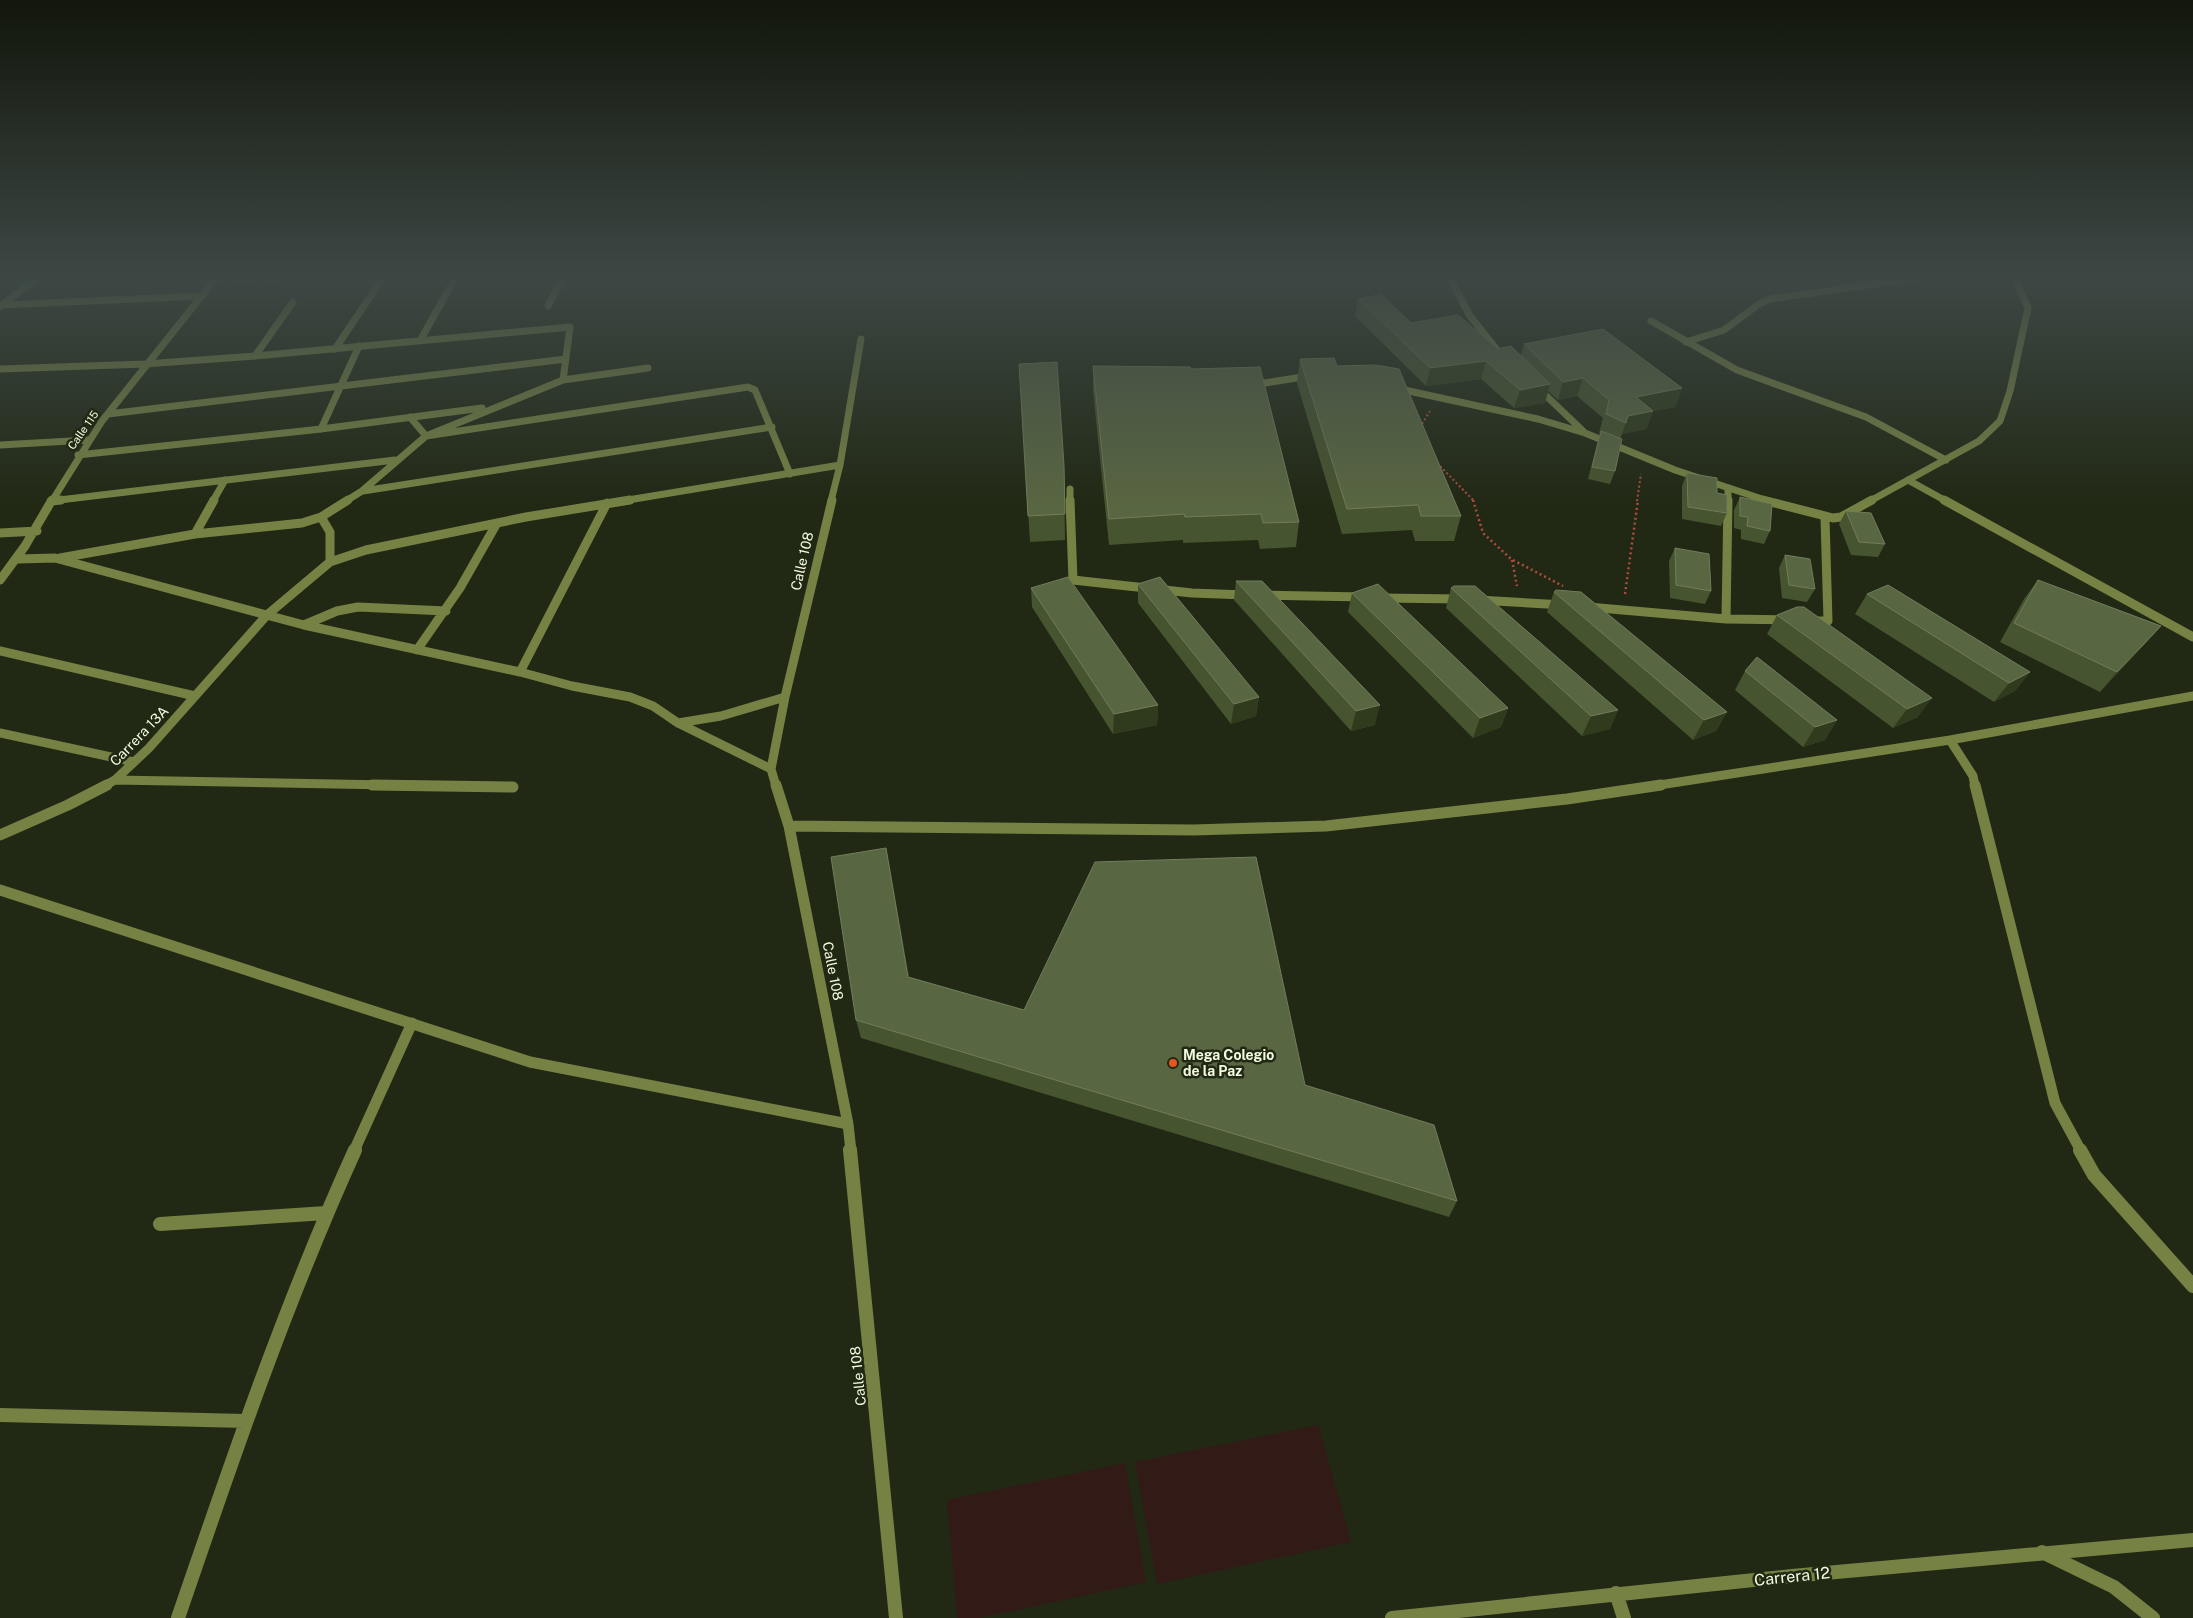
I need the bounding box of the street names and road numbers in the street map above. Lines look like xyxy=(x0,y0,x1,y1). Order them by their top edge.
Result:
street label: Calle 115 xyxy=(65,408,101,452)
street label: Calle 108 xyxy=(787,530,817,592)
street label: Carrera 13A xyxy=(107,703,171,769)
street label: Calle 108 xyxy=(819,940,847,1002)
street label: Calle 108 xyxy=(847,1345,869,1407)
street label: Carrera 12 xyxy=(1753,1563,1831,1590)

